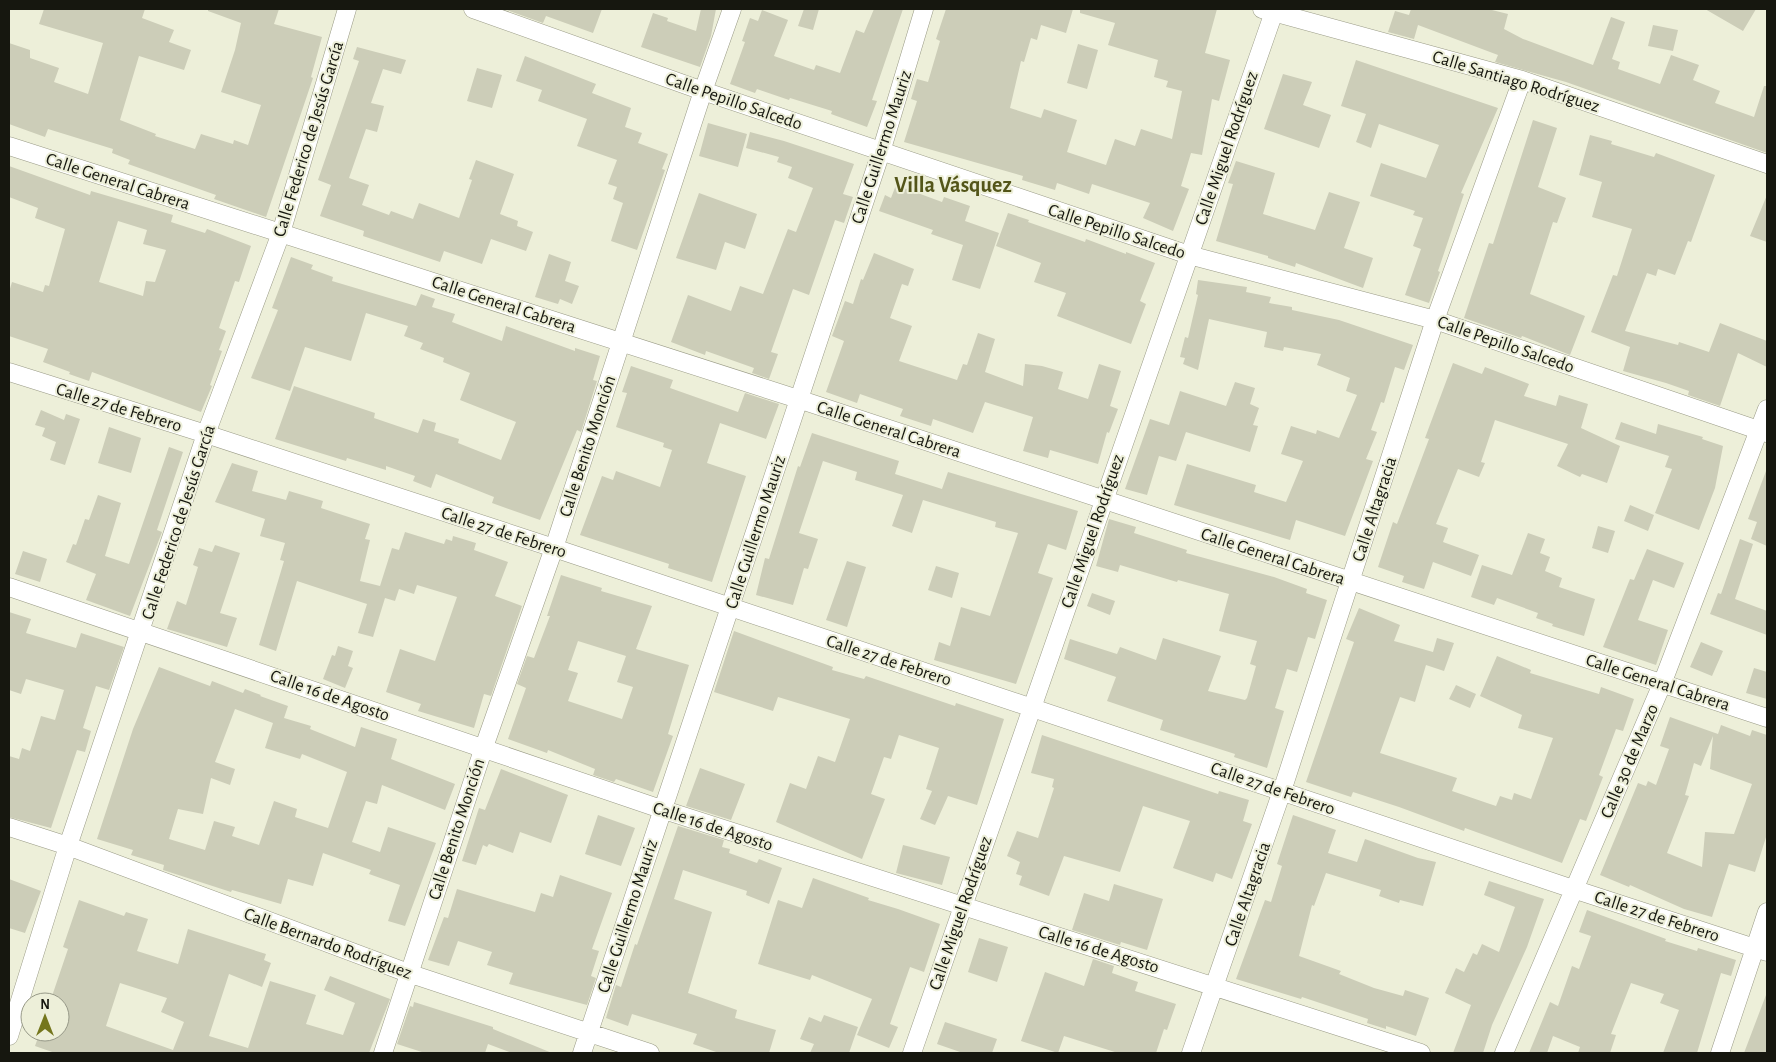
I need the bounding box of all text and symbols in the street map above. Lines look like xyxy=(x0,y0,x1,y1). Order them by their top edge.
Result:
street label: Calle Federico de Jesús García xyxy=(271,39,347,239)
street label: Calle Santiago Rodríguez xyxy=(1430,48,1601,116)
street label: Calle Guillermo Mauriz xyxy=(849,68,915,226)
street label: Calle Miguel Rodríguez xyxy=(1192,69,1262,228)
street label: Calle Pepillo Salcedo xyxy=(663,70,804,134)
street label: Calle General Cabrera xyxy=(43,150,192,214)
district label: Villa Vásquez xyxy=(894,174,1012,196)
street label: Calle Pepillo Salcedo xyxy=(1046,201,1188,263)
street label: Calle General Cabrera xyxy=(429,273,578,337)
street label: Calle Pepillo Salcedo xyxy=(1435,313,1576,377)
street label: Calle Benito Monción xyxy=(557,373,619,519)
street label: Calle 27 de Febrero xyxy=(54,380,184,436)
street label: Calle General Cabrera xyxy=(814,398,963,462)
street label: Calle Federico de Jesús García xyxy=(139,423,219,622)
street label: Calle Miguel Rodríguez xyxy=(1058,452,1128,611)
street label: Calle Guillermo Mauriz xyxy=(723,453,789,611)
street label: Calle Altagracia xyxy=(1350,455,1400,564)
street label: Calle 27 de Febrero xyxy=(439,504,569,562)
street label: Calle General Cabrera xyxy=(1198,525,1347,589)
street label: Calle 27 de Febrero xyxy=(824,632,954,690)
street label: Calle General Cabrera xyxy=(1583,651,1732,715)
street label: Calle 16 de Agosto xyxy=(268,667,392,725)
street label: Calle 30 de Marzo xyxy=(1598,701,1662,821)
street label: Calle Benito Monción xyxy=(426,756,488,902)
street label: Calle 27 de Febrero xyxy=(1208,759,1337,819)
street label: Calle 16 de Agosto xyxy=(650,799,775,855)
street label: Calle Miguel Rodríguez xyxy=(926,834,996,993)
street label: Calle Guillermo Mauriz xyxy=(595,837,661,995)
street label: Calle Altagracia xyxy=(1222,840,1274,949)
street label: Calle 27 de Febrero xyxy=(1592,888,1722,946)
street label: Calle Bernardo Rodríguez xyxy=(241,905,414,983)
street label: Calle 16 de Agosto xyxy=(1036,923,1161,977)
north arrow xyxy=(20,992,70,1042)
text: N xyxy=(40,998,50,1012)

